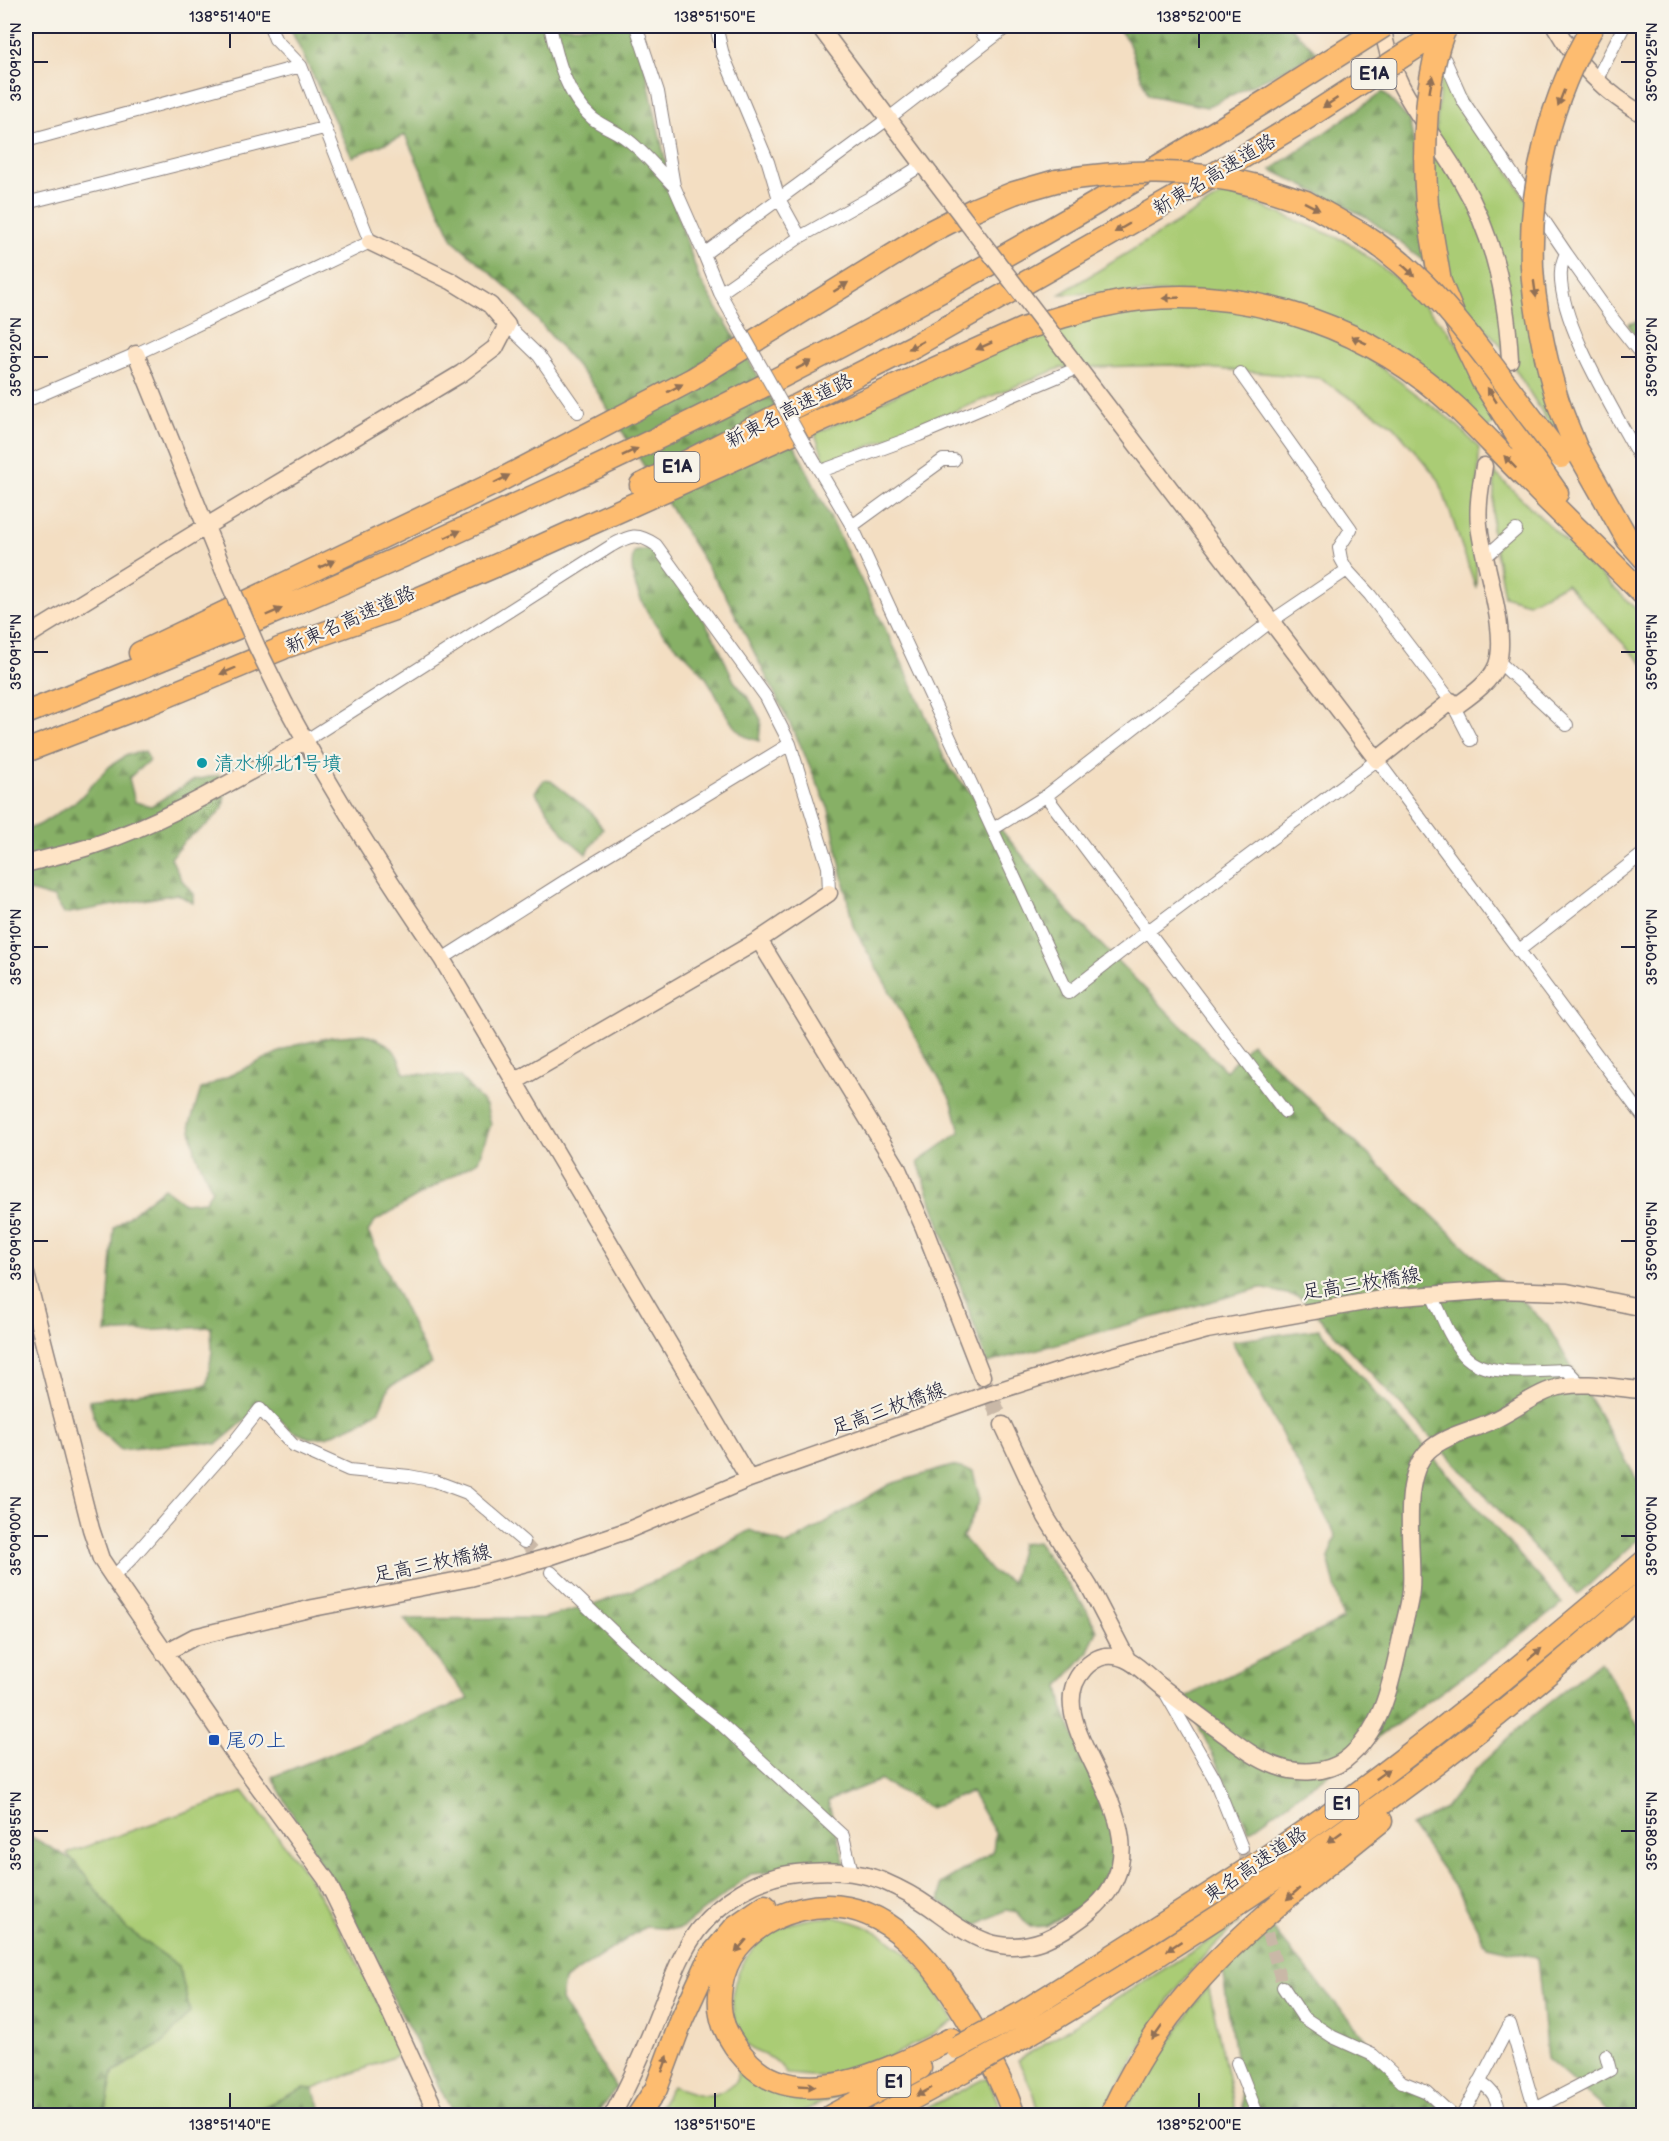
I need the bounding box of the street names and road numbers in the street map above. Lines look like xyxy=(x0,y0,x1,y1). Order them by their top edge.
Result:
road number: E1A xyxy=(1352,59,1396,89)
street label: 新東名高速道路 xyxy=(1148,129,1281,221)
street label: 新東名高速道路 xyxy=(722,368,857,453)
road number: E1A xyxy=(654,452,700,482)
street label: 新東名高速道路 xyxy=(282,580,419,659)
street label: 足高三枚橋線 xyxy=(1300,1263,1422,1305)
street label: 足高三枚橋線 xyxy=(828,1377,949,1441)
street label: 足高三枚橋線 xyxy=(371,1540,493,1588)
road number: E1 xyxy=(1326,1789,1358,1819)
street label: 東名高速道路 xyxy=(1199,1821,1312,1908)
road number: E1 xyxy=(878,2067,910,2097)

